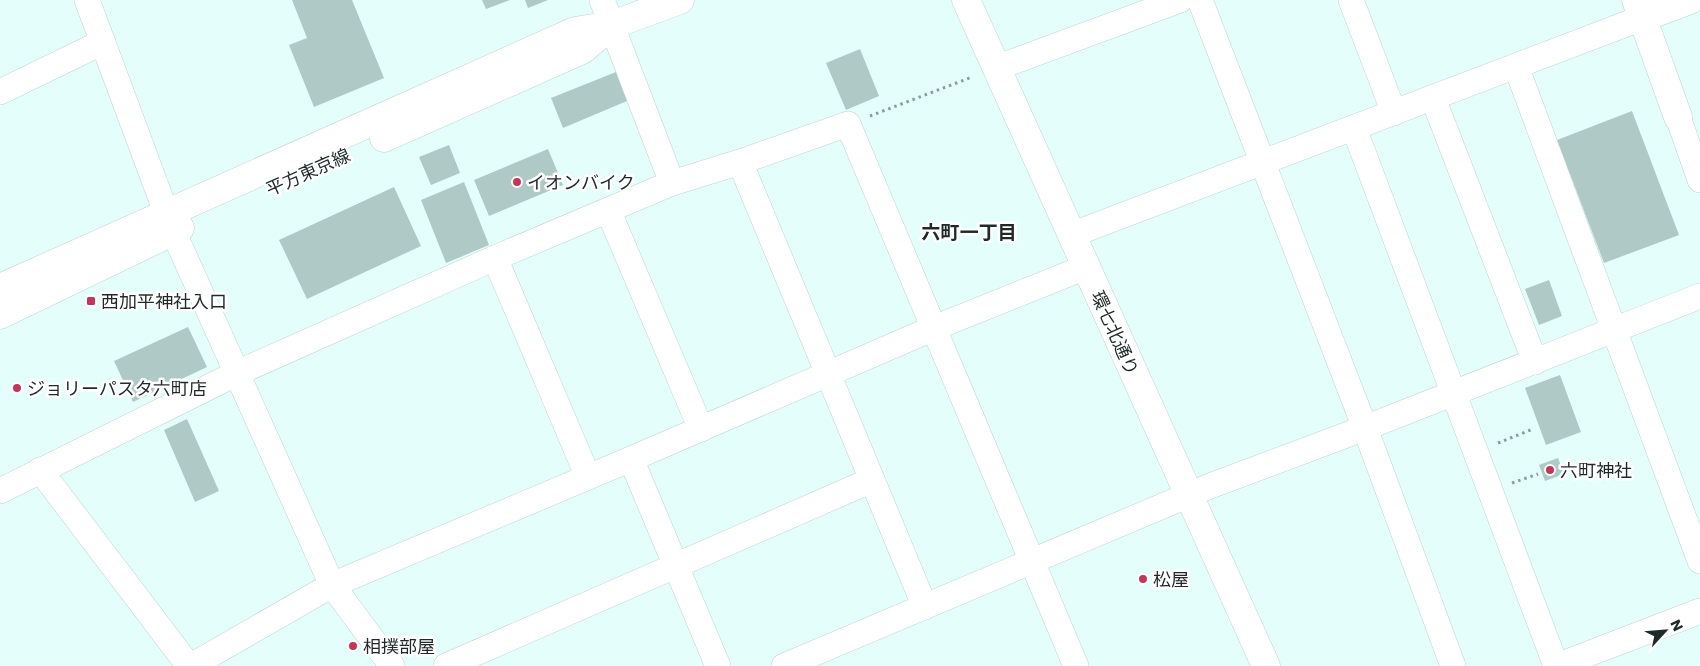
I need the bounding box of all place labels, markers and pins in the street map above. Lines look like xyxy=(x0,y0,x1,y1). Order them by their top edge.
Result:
place label: イオンバイク xyxy=(527,170,635,195)
marker: イオンバイク xyxy=(511,176,523,188)
place label: 西加平神社入口 xyxy=(101,289,227,314)
marker: 西加平神社入口 xyxy=(85,295,97,307)
place label: ジョリーパスタ六町店 xyxy=(27,376,207,401)
marker: ジョリーパスタ六町店 xyxy=(11,382,23,394)
place label: 六町神社 xyxy=(1560,458,1632,483)
marker: 六町神社 xyxy=(1544,464,1556,476)
place label: 松屋 xyxy=(1153,567,1189,592)
marker: 松屋 xyxy=(1137,573,1149,585)
place label: 相撲部屋 xyxy=(363,634,435,659)
marker: 相撲部屋 xyxy=(347,640,359,652)

